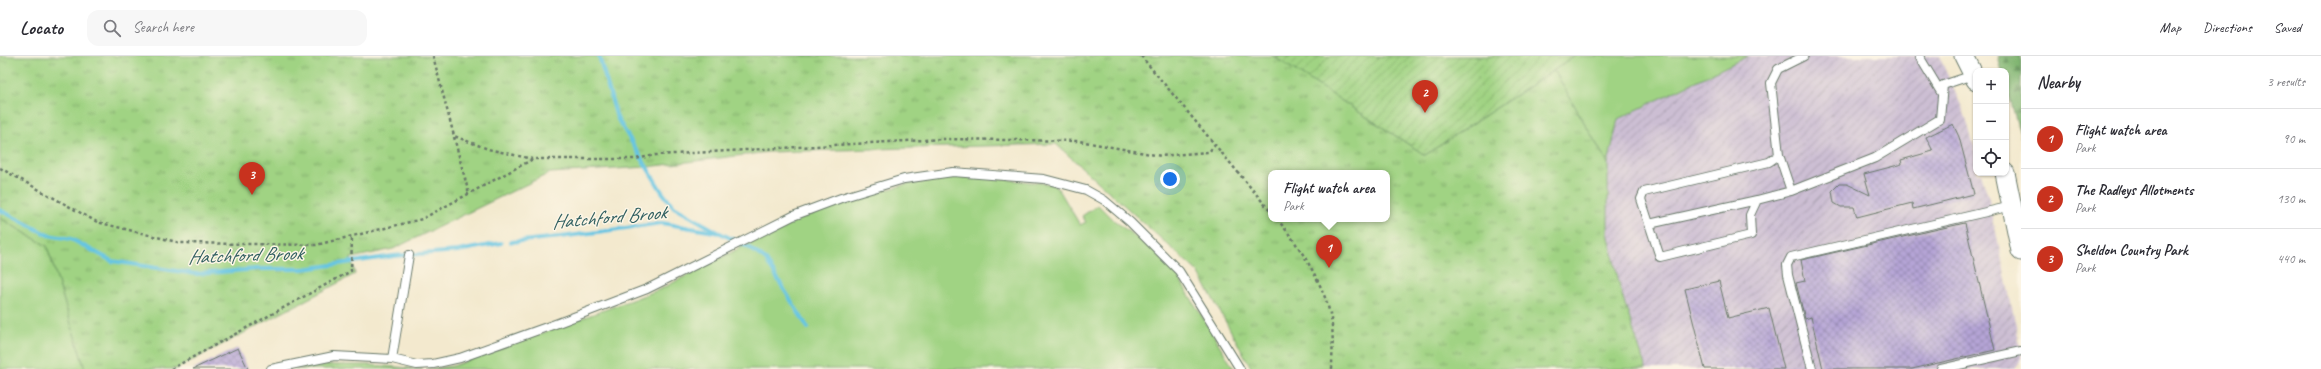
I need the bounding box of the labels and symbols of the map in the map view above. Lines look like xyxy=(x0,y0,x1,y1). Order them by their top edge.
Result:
pin: 2 xyxy=(1412,80,1438,113)
pin: 3 xyxy=(239,162,265,195)
your location xyxy=(1160,169,1180,189)
water label: Hatchford Brook xyxy=(551,199,671,234)
pin: 1 xyxy=(1316,235,1342,268)
water label: Hatchford Brook xyxy=(187,240,306,269)

